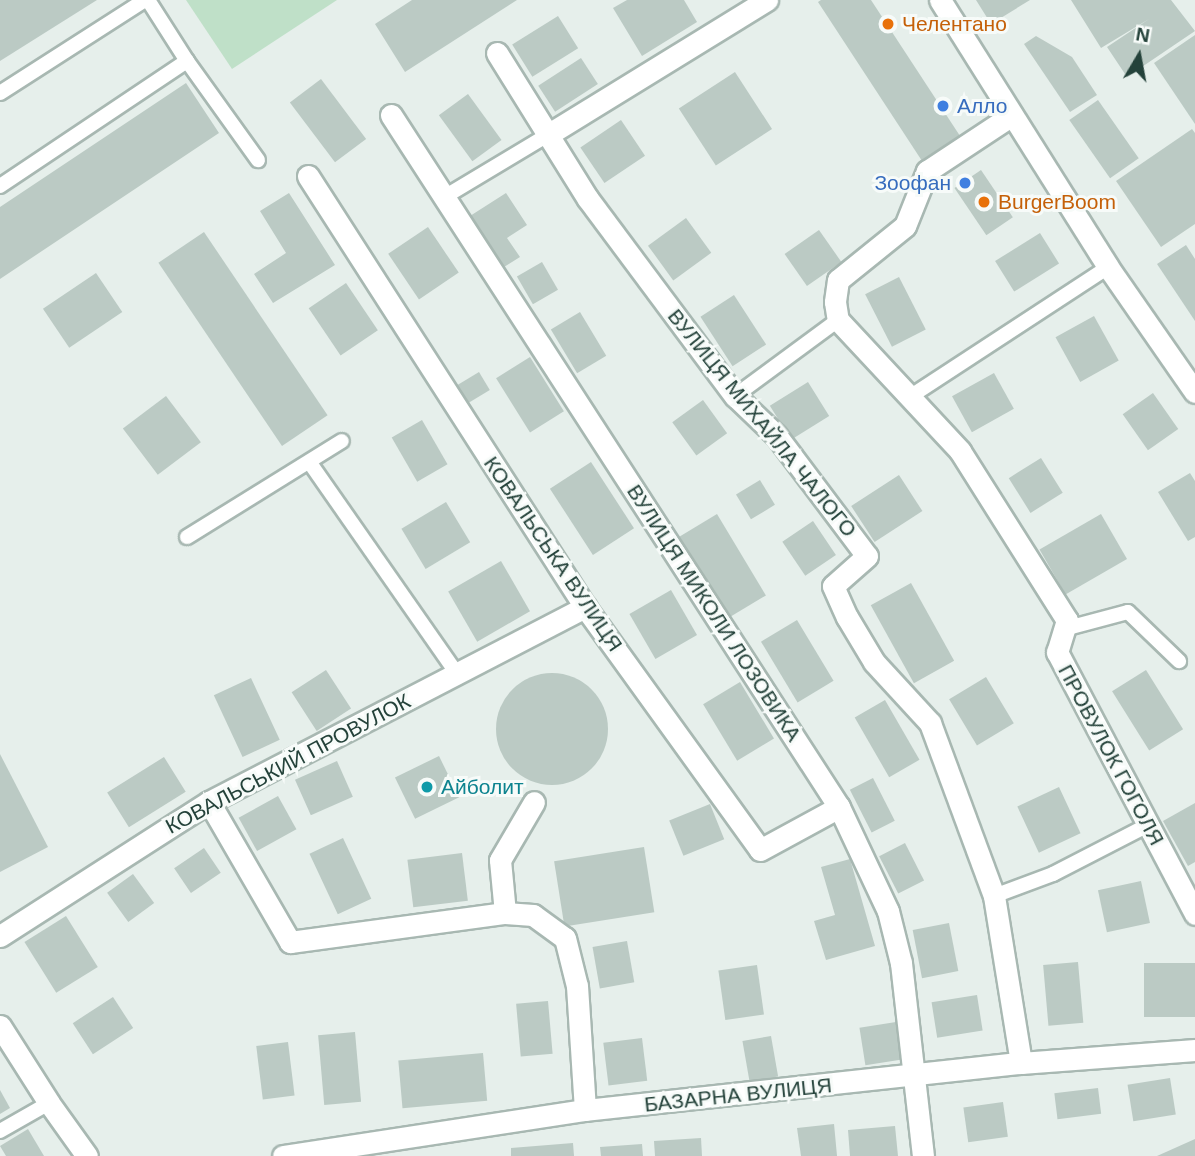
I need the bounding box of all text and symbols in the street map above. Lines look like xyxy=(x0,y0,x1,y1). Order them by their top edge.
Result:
place label: Челентано xyxy=(902,11,1007,37)
marker: Челентано xyxy=(880,16,896,32)
north arrow xyxy=(1104,21,1174,91)
text: N xyxy=(1134,23,1151,46)
place label: Алло xyxy=(957,93,1007,119)
marker: Алло xyxy=(935,98,951,114)
place label: Зоофан xyxy=(874,170,951,196)
marker: Зоофан xyxy=(957,175,973,191)
place label: BurgerBoom xyxy=(998,189,1116,215)
marker: BurgerBoom xyxy=(976,194,992,210)
street label: ВУЛИЦЯ МИХАЙЛА ЧАЛОГО xyxy=(662,304,862,542)
street label: КОВАЛЬСЬКА ВУЛИЦЯ xyxy=(478,452,628,656)
street label: ВУЛИЦЯ МИКОЛИ ЛОЗОВИКА xyxy=(621,480,807,746)
street label: ПРОВУЛОК ГОГОЛЯ xyxy=(1053,660,1169,850)
street label: КОВАЛЬСЬКИЙ ПРОВУЛОК xyxy=(161,689,415,839)
place label: Айболит xyxy=(441,774,524,800)
marker: Айболит xyxy=(419,779,435,795)
street label: БАЗАРНА ВУЛИЦЯ xyxy=(643,1073,833,1117)

